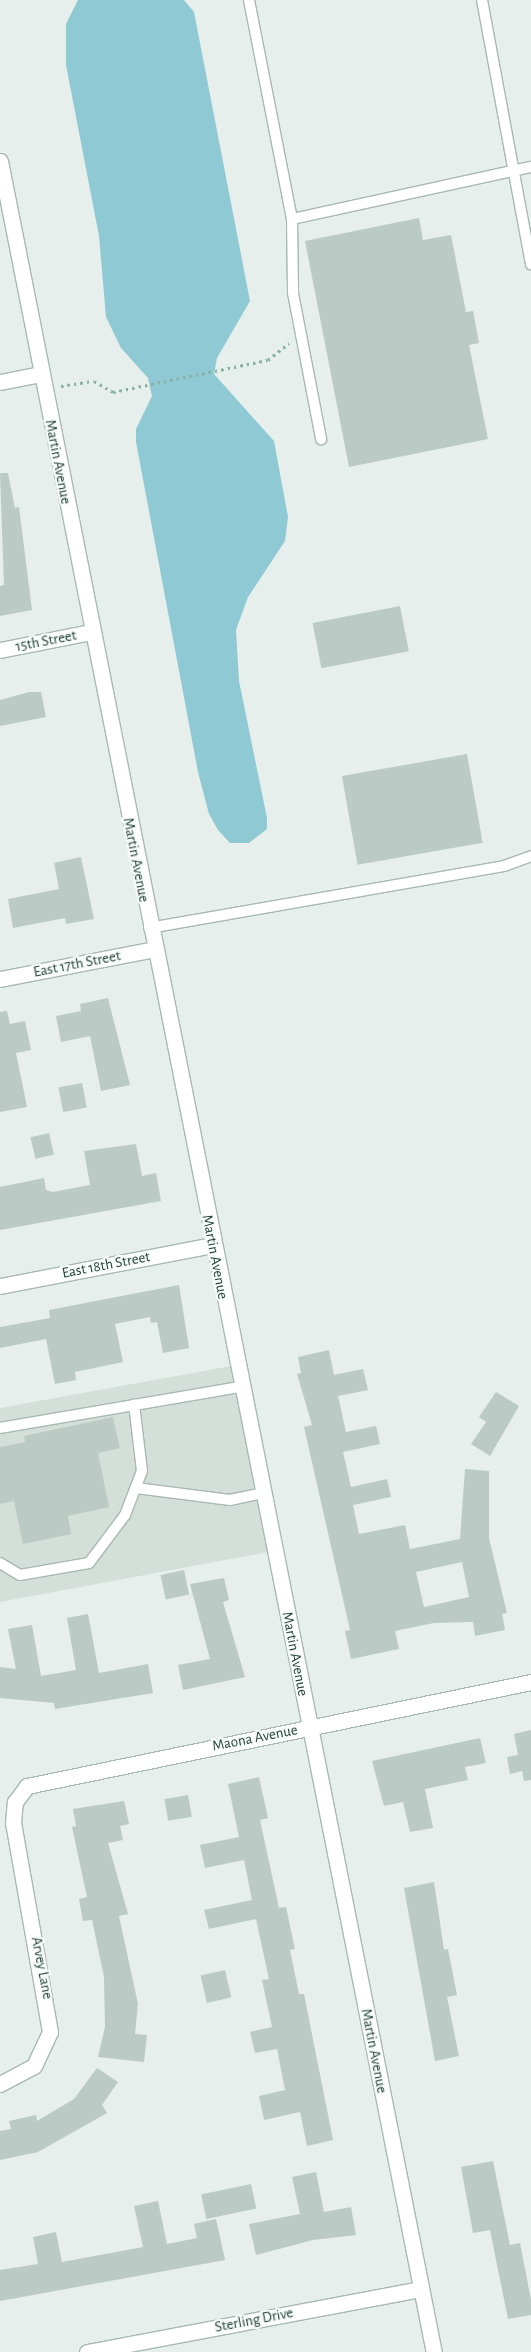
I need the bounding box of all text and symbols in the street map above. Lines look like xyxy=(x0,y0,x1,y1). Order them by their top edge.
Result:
street label: Martin Avenue xyxy=(41,418,75,506)
street label: 15th Street xyxy=(14,626,78,656)
street label: Martin Avenue xyxy=(119,816,153,904)
street label: East 17th Street xyxy=(32,947,122,981)
street label: Martin Avenue xyxy=(198,1213,232,1301)
street label: East 18th Street xyxy=(60,1248,152,1282)
street label: Martin Avenue xyxy=(278,1610,312,1698)
street label: Maona Avenue xyxy=(211,1721,299,1755)
street label: Arvey Lane xyxy=(27,1935,57,2001)
street label: Martin Avenue xyxy=(357,2007,391,2095)
street label: Sterling Drive xyxy=(213,2304,295,2336)

